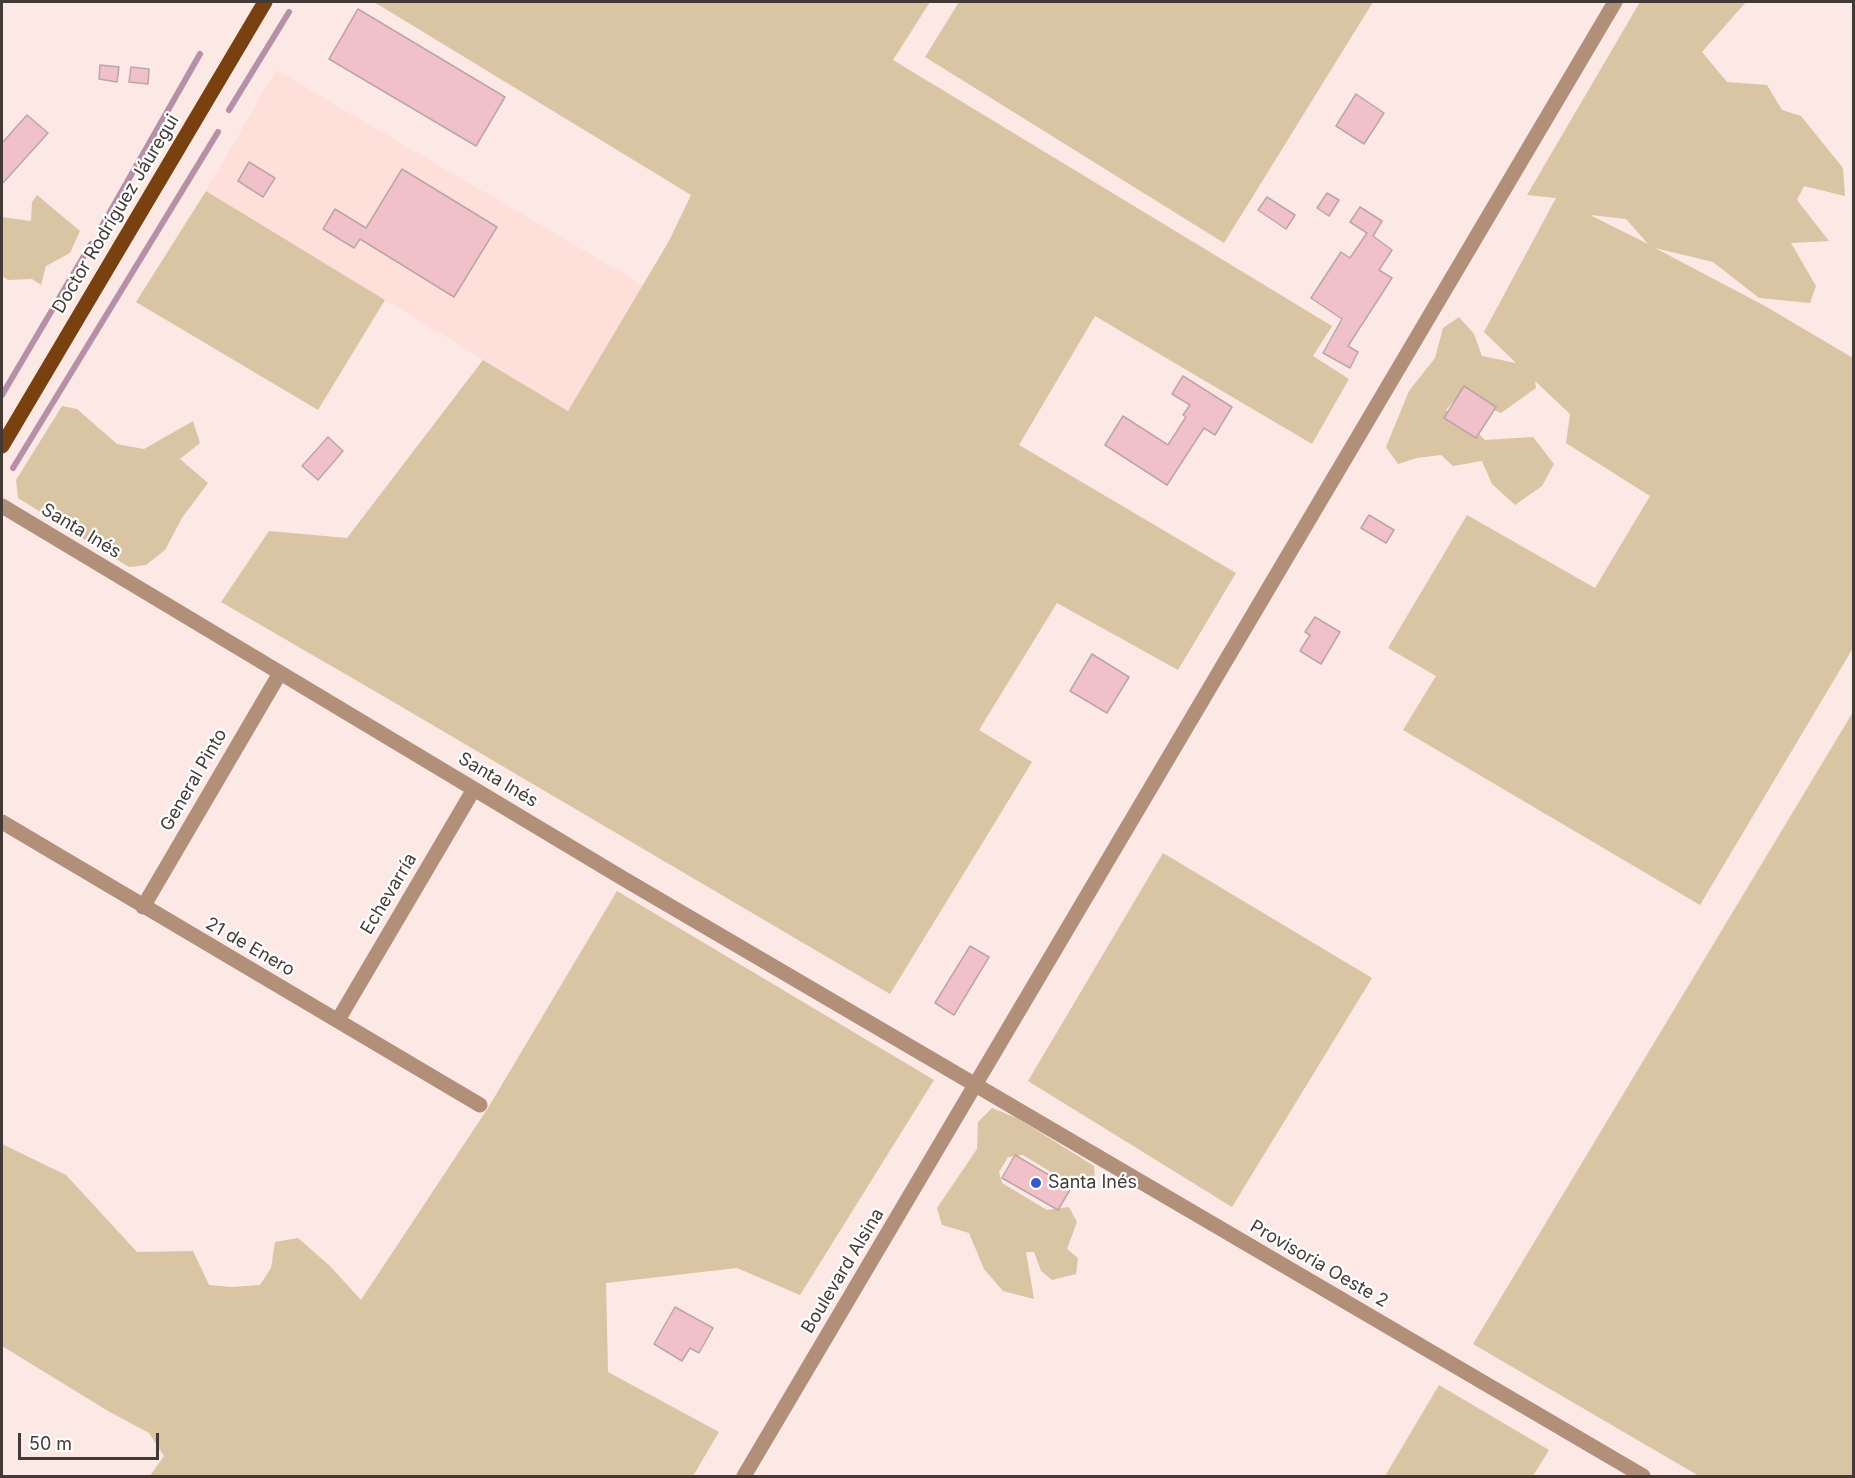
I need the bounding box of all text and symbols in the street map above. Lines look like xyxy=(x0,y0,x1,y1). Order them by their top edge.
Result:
street label: Doctor Rodríguez Jáuregui xyxy=(48,111,184,317)
street label: Santa Inés xyxy=(37,499,125,563)
street label: General Pinto xyxy=(156,725,232,835)
street label: Santa Inés xyxy=(454,748,542,812)
street label: Echevarría xyxy=(356,850,422,938)
street label: 21 de Enero xyxy=(202,913,298,981)
place label: Santa Inés xyxy=(1048,1172,1137,1194)
marker: Santa Inés xyxy=(1029,1176,1043,1190)
street label: Boulevard Alsina xyxy=(797,1205,889,1337)
street label: Provisoria Oeste 2 xyxy=(1246,1216,1392,1312)
scale bar xyxy=(21,1421,162,1459)
text: 50 m xyxy=(29,1433,72,1454)

